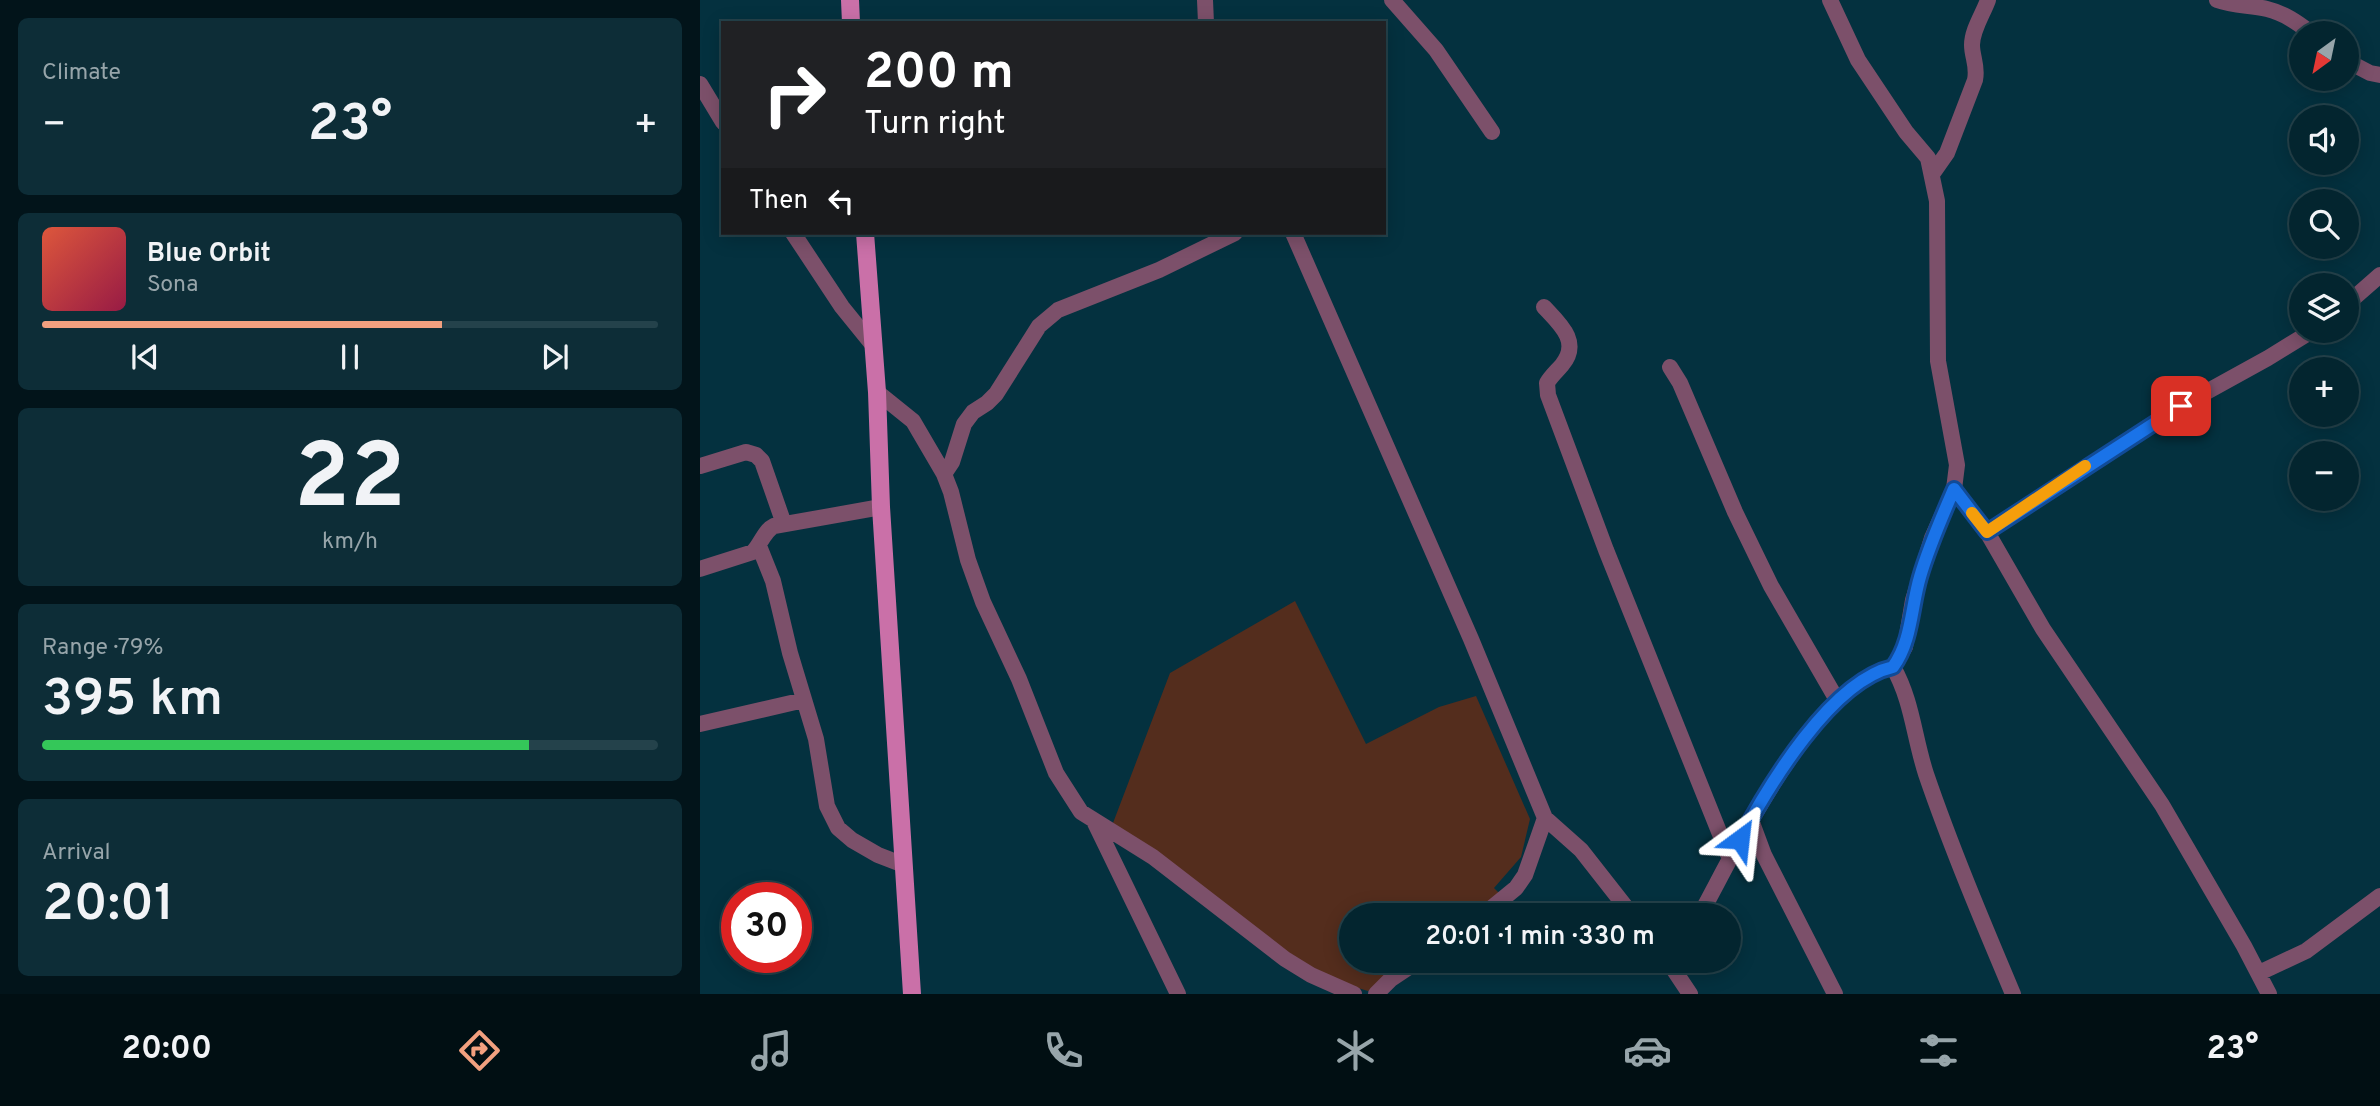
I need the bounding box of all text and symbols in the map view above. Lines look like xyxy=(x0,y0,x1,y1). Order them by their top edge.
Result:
north arrow xyxy=(2289,21,2359,91)
map controls xyxy=(2289,21,2359,511)
text: 200 m xyxy=(864,44,1014,106)
icon: right xyxy=(749,49,840,140)
text: Climate xyxy=(42,59,121,88)
text: 23° xyxy=(308,93,392,159)
text: − xyxy=(42,102,67,151)
text: + xyxy=(633,102,658,151)
text: Turn right xyxy=(864,105,1006,145)
button: sound xyxy=(2289,105,2359,175)
icon: left xyxy=(822,182,860,220)
text: Then xyxy=(749,185,808,218)
button: search xyxy=(2289,189,2359,259)
text: Blue Orbit xyxy=(147,238,271,271)
text: Sona xyxy=(147,271,198,300)
button: layers xyxy=(2289,273,2359,343)
icon: previous xyxy=(126,338,164,376)
icon: pause xyxy=(331,338,369,376)
icon: next xyxy=(536,338,574,376)
button: + xyxy=(2289,357,2359,427)
pin xyxy=(2151,376,2211,436)
icon: arrive xyxy=(2162,387,2200,425)
text: 22 xyxy=(294,425,406,540)
button: − xyxy=(2289,441,2359,511)
text: km/h xyxy=(322,528,378,557)
text: Range · 79% xyxy=(42,634,164,663)
text: 395 km xyxy=(42,668,223,734)
position arrow xyxy=(1703,802,1777,876)
text: Arrival xyxy=(42,839,111,868)
text: 20:01 xyxy=(42,873,174,939)
speed limit sign: 30 xyxy=(721,882,812,973)
text: 20:01 · 1 min · 330 m xyxy=(1425,921,1655,954)
icon: directions xyxy=(455,1026,504,1075)
icon: music xyxy=(747,1026,796,1075)
icon: phone xyxy=(1039,1026,1088,1075)
icon: climate xyxy=(1331,1026,1380,1075)
icon: car xyxy=(1623,1026,1672,1075)
icon: filters xyxy=(1914,1026,1963,1075)
text: 20:00 xyxy=(121,1030,212,1070)
text: 23° xyxy=(2206,1030,2258,1070)

